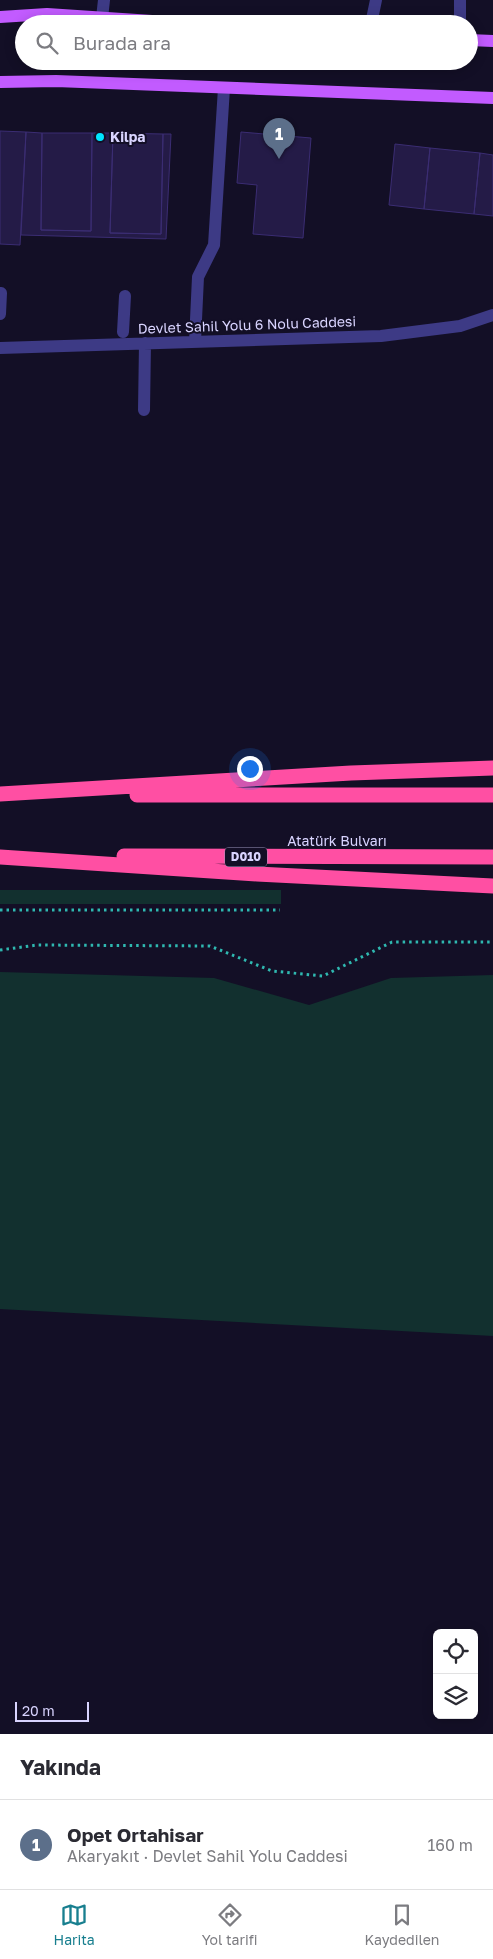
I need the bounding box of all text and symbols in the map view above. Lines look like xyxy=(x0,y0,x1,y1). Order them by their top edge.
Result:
search box xyxy=(15,15,478,70)
icon: search xyxy=(33,29,61,57)
text: Burada ara xyxy=(73,31,171,54)
pin: 1 xyxy=(263,118,295,159)
place label: Kilpa xyxy=(110,128,145,145)
marker: Kilpa xyxy=(94,131,106,143)
street label: Devlet Sahil Yolu 6 Nolu Caddesi xyxy=(138,312,356,337)
your location xyxy=(237,756,263,782)
street label: Atatürk Bulvarı xyxy=(287,832,387,849)
road number: D010 xyxy=(225,848,267,866)
map controls xyxy=(433,1629,478,1719)
button: locate xyxy=(433,1629,478,1674)
button: layers xyxy=(433,1674,478,1719)
scale bar xyxy=(15,1699,89,1722)
text: 20 m xyxy=(22,1702,55,1719)
text: Yakında xyxy=(20,1754,101,1780)
text: Opet Ortahisar xyxy=(67,1823,204,1846)
text: 1 xyxy=(32,1835,40,1855)
text: 160 m xyxy=(427,1835,473,1855)
text: Akaryakıt · Devlet Sahil Yolu Caddesi xyxy=(67,1846,348,1866)
tab: Harita xyxy=(54,1901,95,1948)
tab: Yol tarifi xyxy=(202,1901,258,1948)
tab: Kaydedilen xyxy=(365,1901,439,1948)

